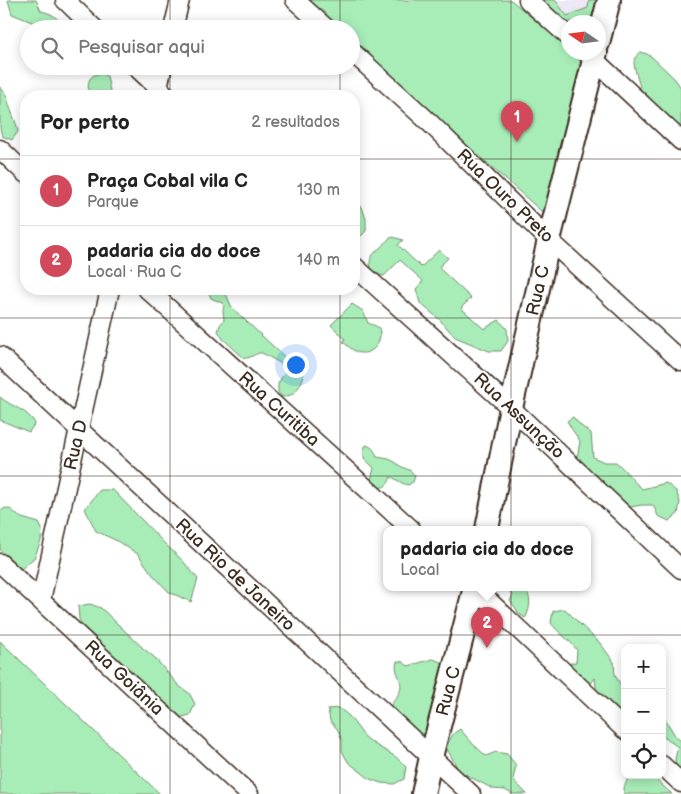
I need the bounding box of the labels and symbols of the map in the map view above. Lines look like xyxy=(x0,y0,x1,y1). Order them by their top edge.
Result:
north arrow xyxy=(561,15,606,60)
pin: 1 xyxy=(501,101,533,142)
street label: Rua Ouro Preto xyxy=(452,145,558,247)
street label: Rua C xyxy=(522,263,553,317)
your location xyxy=(283,352,309,378)
street label: Rua Curitiba xyxy=(234,367,324,451)
street label: Rua Assunção xyxy=(469,369,569,463)
street label: Rua D xyxy=(60,418,92,472)
street label: Rua Rio de Janeiro xyxy=(171,514,299,636)
pin: 2 xyxy=(471,607,503,648)
street label: Rua Goiânia xyxy=(80,636,168,720)
street label: Rua C xyxy=(432,664,465,718)

